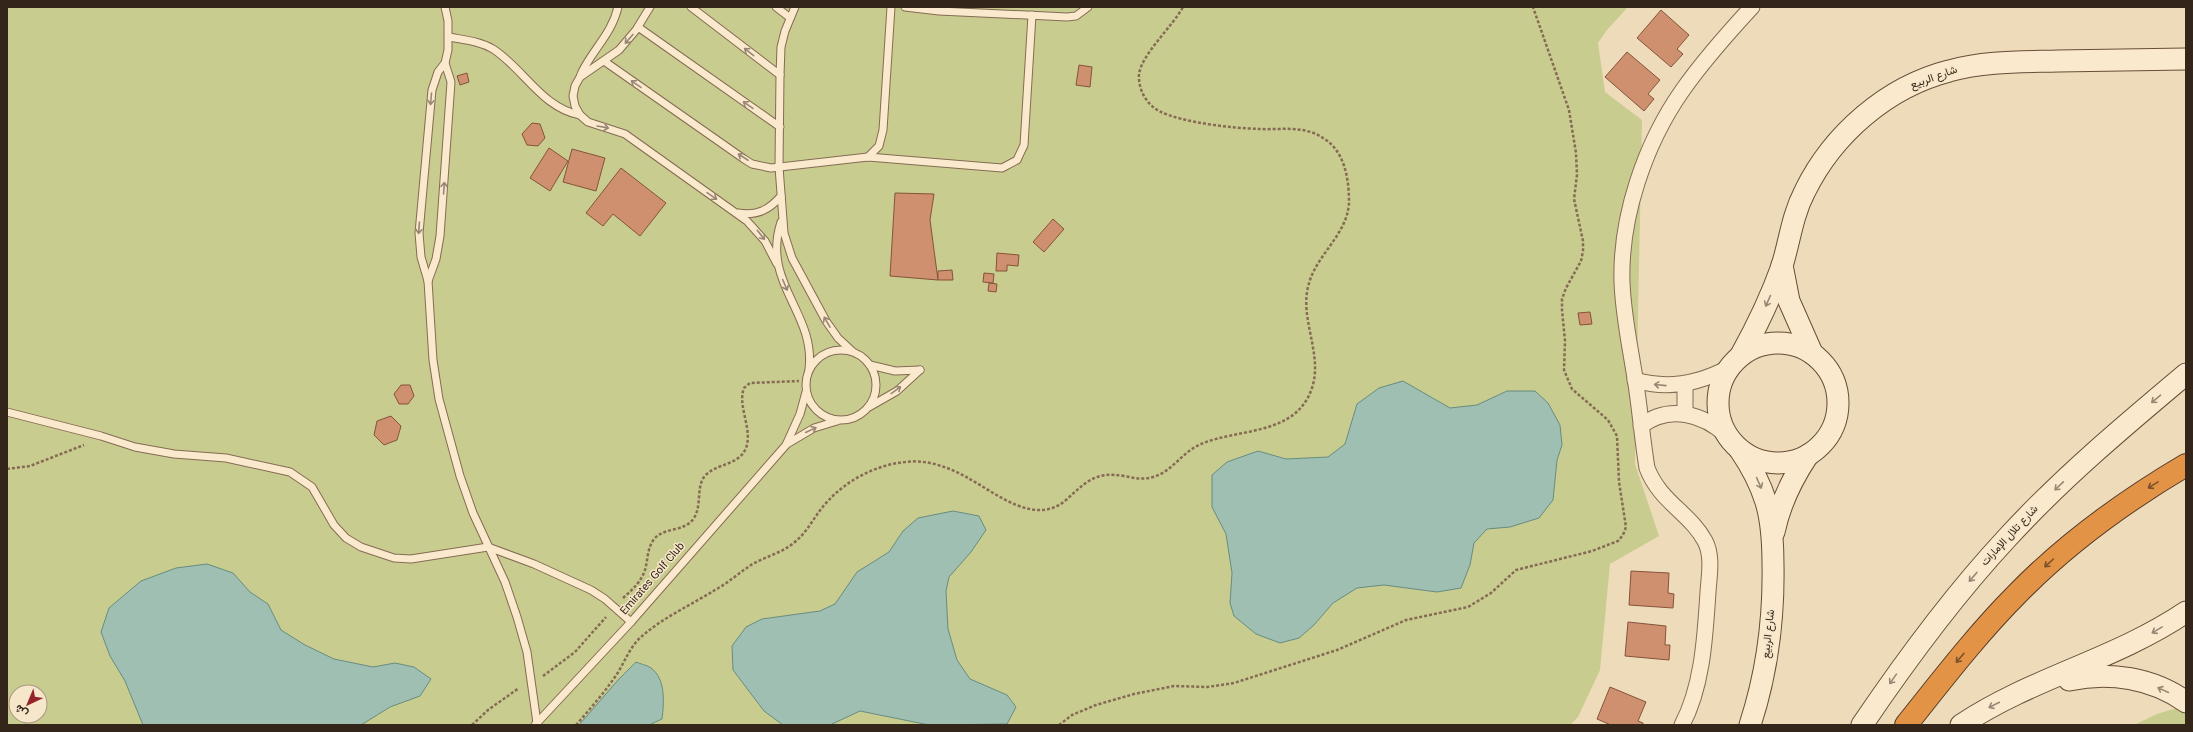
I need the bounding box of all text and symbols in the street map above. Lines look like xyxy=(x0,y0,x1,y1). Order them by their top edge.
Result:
one-way arrow xyxy=(624,34,633,45)
one-way arrow xyxy=(743,47,754,56)
street label: شارع الربيع xyxy=(1908,61,1960,94)
one-way arrow xyxy=(630,80,641,88)
one-way arrow xyxy=(428,92,435,105)
one-way arrow xyxy=(743,101,754,109)
one-way arrow xyxy=(596,123,609,131)
one-way arrow xyxy=(737,153,749,161)
one-way arrow xyxy=(440,182,447,195)
one-way arrow xyxy=(707,192,718,200)
one-way arrow xyxy=(416,221,423,234)
one-way arrow xyxy=(756,230,765,241)
one-way arrow xyxy=(782,278,789,290)
one-way arrow xyxy=(1764,294,1771,306)
one-way arrow xyxy=(822,316,830,328)
one-way arrow xyxy=(1654,381,1667,388)
one-way arrow xyxy=(891,386,902,395)
one-way arrow xyxy=(2151,395,2161,404)
one-way arrow xyxy=(804,426,816,433)
one-way arrow xyxy=(1756,477,1763,489)
one-way arrow xyxy=(2054,481,2064,490)
one-way arrow xyxy=(2147,481,2159,489)
street label: شارع تلال الإمارات xyxy=(1977,501,2043,570)
street label: Emirates Golf Club xyxy=(617,539,689,619)
one-way arrow xyxy=(2044,559,2054,568)
one-way arrow xyxy=(1968,571,1977,582)
street label: شارع الربيع xyxy=(1758,608,1780,659)
one-way arrow xyxy=(2151,627,2163,635)
one-way arrow xyxy=(1956,652,1965,663)
one-way arrow xyxy=(1889,674,1897,685)
north arrow xyxy=(8,684,48,724)
one-way arrow xyxy=(2158,685,2170,693)
text: ش xyxy=(11,699,33,721)
one-way arrow xyxy=(1989,702,2001,709)

